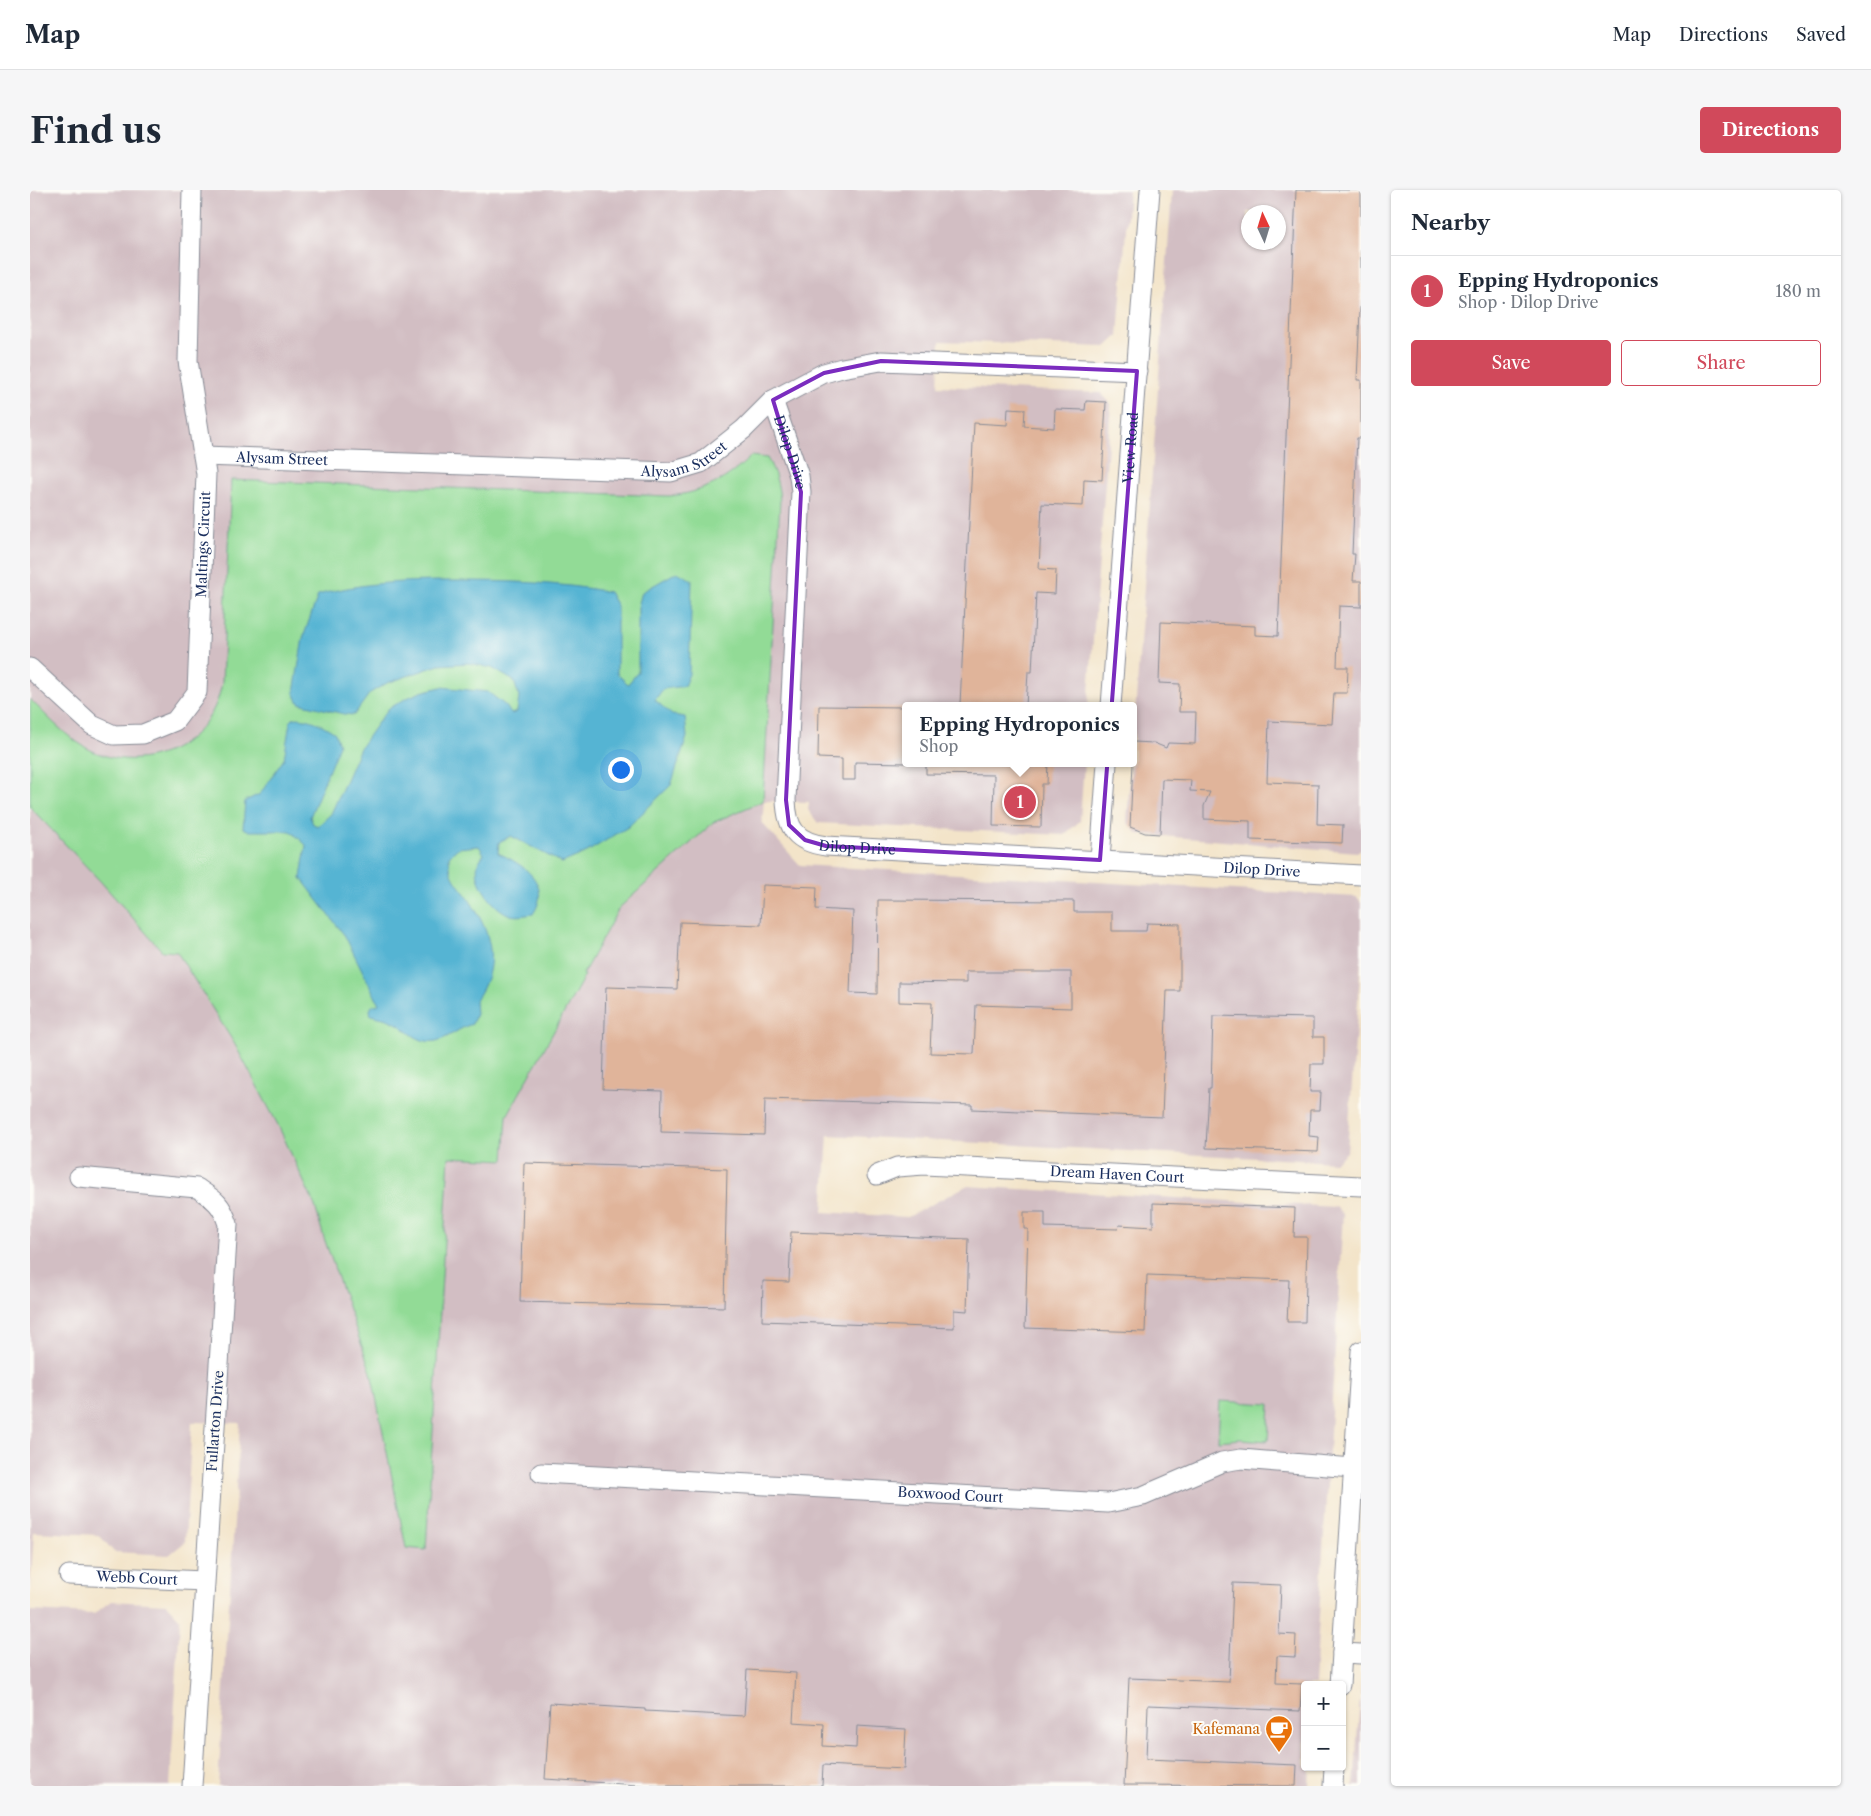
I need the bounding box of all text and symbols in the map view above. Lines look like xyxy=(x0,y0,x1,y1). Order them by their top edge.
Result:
text: Map xyxy=(25,20,80,49)
text: Map xyxy=(1612,24,1651,46)
text: Directions xyxy=(1679,24,1768,46)
text: Saved xyxy=(1796,24,1846,46)
button: Directions xyxy=(1700,107,1841,153)
text: Find us xyxy=(30,109,162,152)
north arrow xyxy=(1241,205,1286,250)
text: Nearby xyxy=(1411,210,1490,235)
text: Epping Hydroponics xyxy=(1458,269,1659,292)
text: 1 xyxy=(1423,281,1431,301)
text: 180 m xyxy=(1775,281,1821,301)
text: Shop · Dilop Drive xyxy=(1458,292,1598,312)
button: Save xyxy=(1411,340,1611,386)
button: Share xyxy=(1621,340,1821,386)
street label: View Road xyxy=(1119,411,1142,485)
street label: Dilop Drive xyxy=(770,413,810,490)
street label: Alysam Street xyxy=(639,437,730,481)
street label: Alysam Street xyxy=(235,448,328,469)
street label: Maltings Circuit xyxy=(192,491,214,598)
popup xyxy=(902,702,1137,767)
text: Epping Hydroponics xyxy=(919,713,1120,736)
text: Shop xyxy=(919,736,958,756)
your location xyxy=(608,757,634,783)
pin: 1 xyxy=(1004,783,1036,821)
street label: Dilop Drive xyxy=(818,836,897,859)
street label: Dilop Drive xyxy=(1223,859,1301,881)
street label: Dream Haven Court xyxy=(1050,1162,1185,1187)
street label: Fullarton Drive xyxy=(202,1369,228,1472)
street label: Boxwood Court xyxy=(897,1483,1004,1506)
street label: Webb Court xyxy=(95,1567,178,1589)
map controls xyxy=(1301,1681,1346,1771)
button: + xyxy=(1301,1681,1346,1726)
cafe icon: Kafemana xyxy=(1264,1714,1294,1753)
place label: Kafemana xyxy=(1192,1720,1261,1738)
button: − xyxy=(1301,1726,1346,1771)

